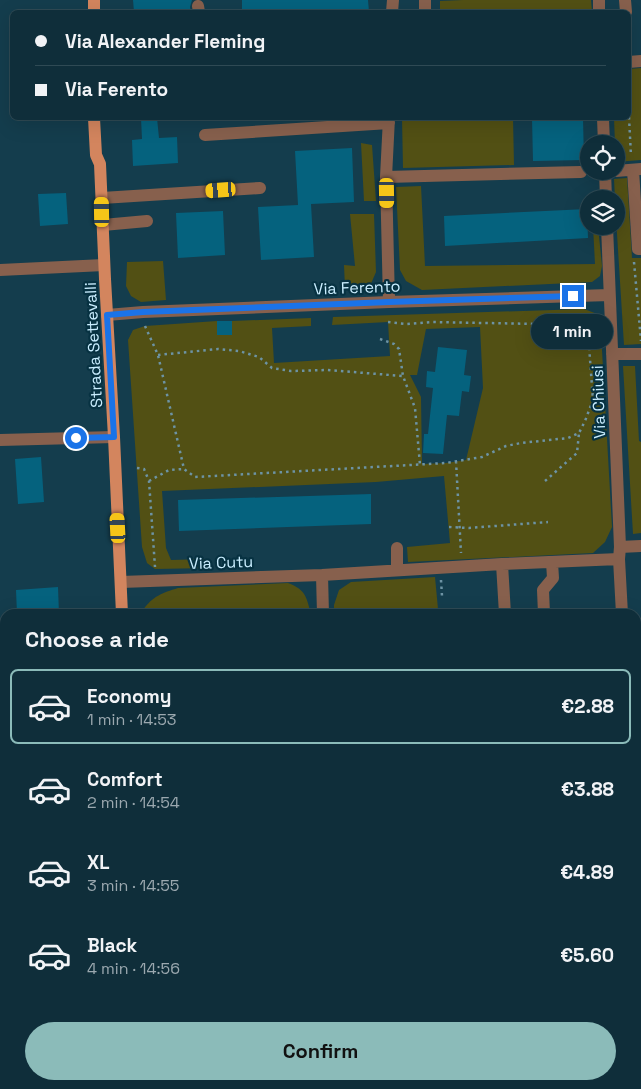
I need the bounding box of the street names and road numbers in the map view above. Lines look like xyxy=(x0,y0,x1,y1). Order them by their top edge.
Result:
street label: Via Ferento xyxy=(313,275,401,300)
street label: Strada Settevalli xyxy=(80,282,107,408)
street label: Via Chiusi xyxy=(587,365,610,439)
street label: Via Cutu xyxy=(188,551,254,574)

